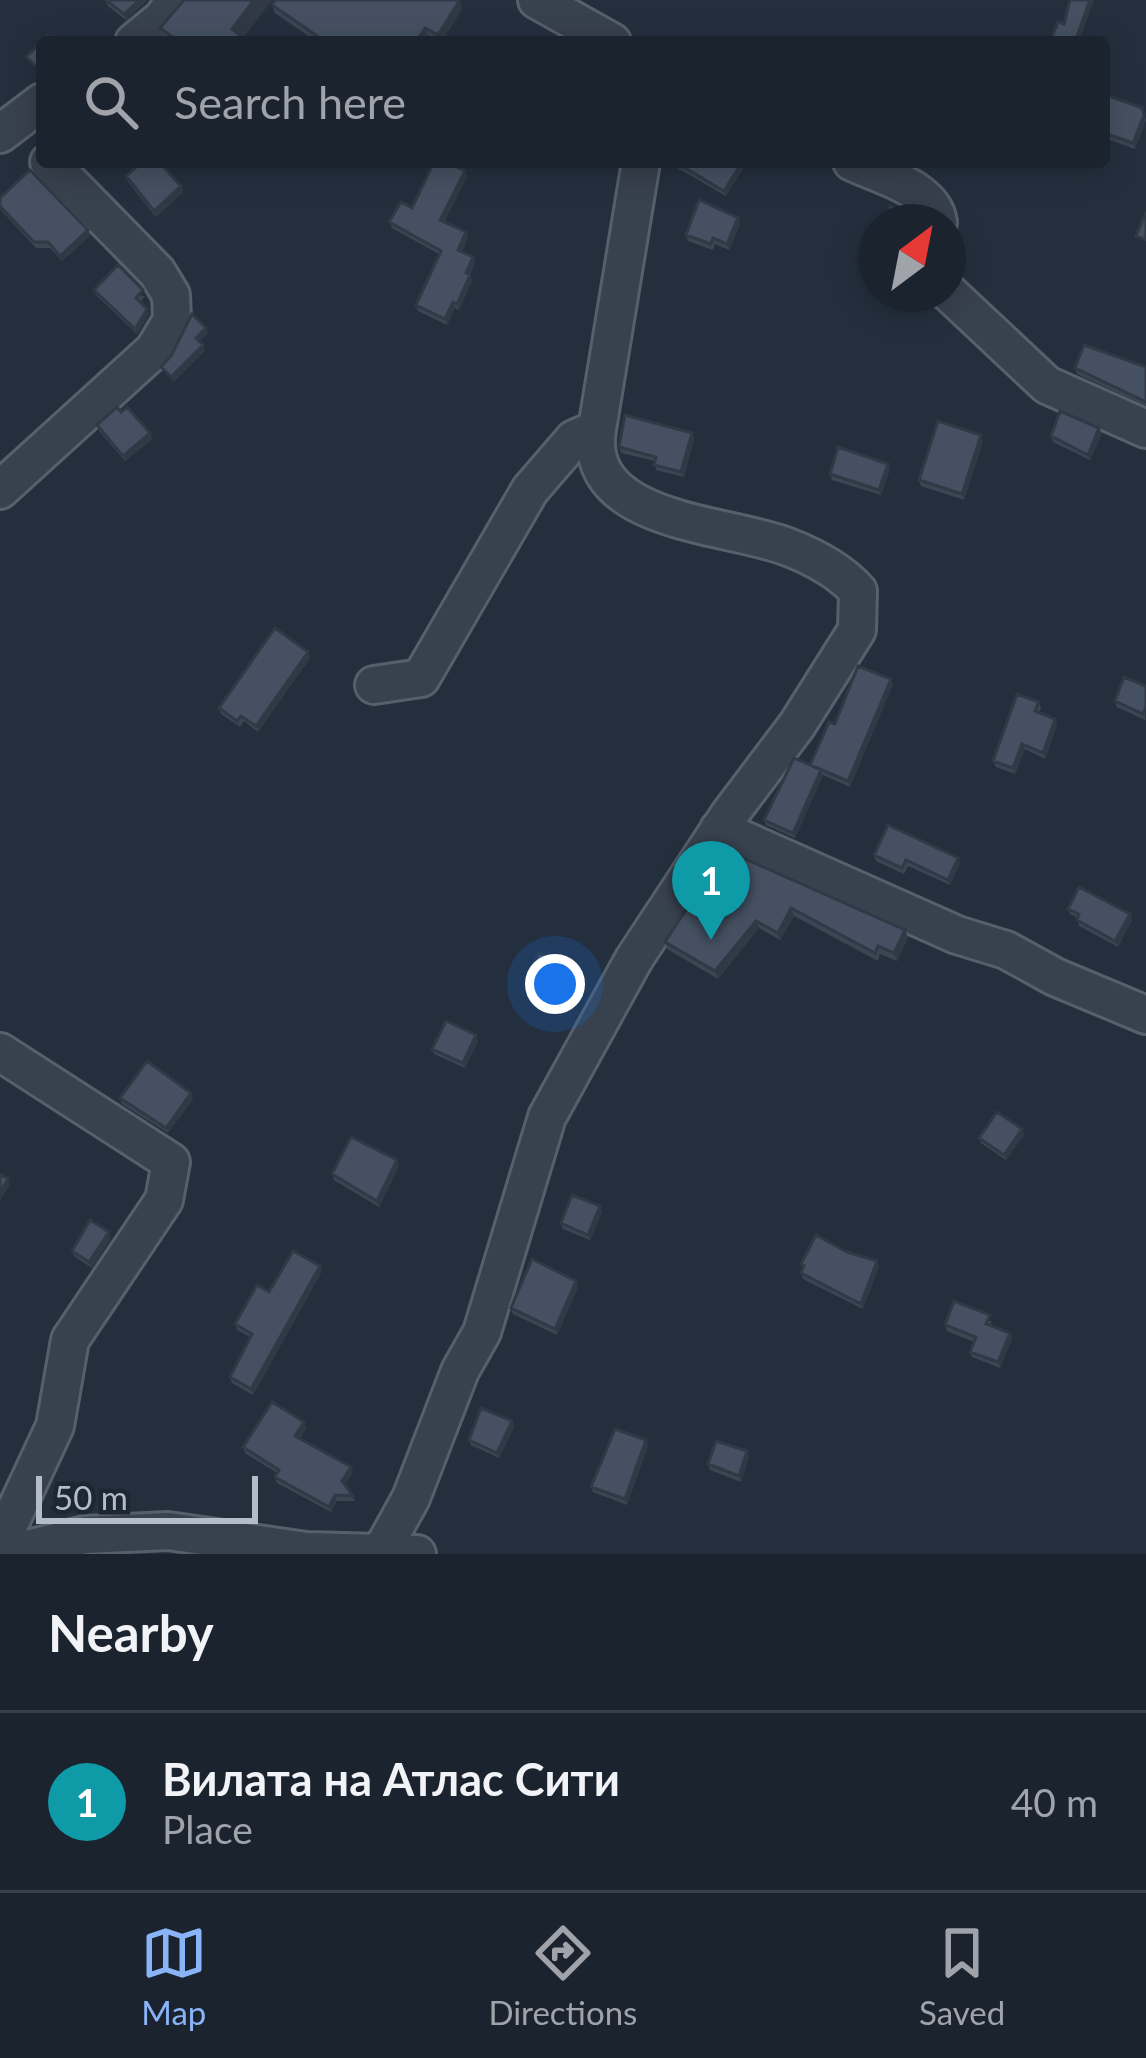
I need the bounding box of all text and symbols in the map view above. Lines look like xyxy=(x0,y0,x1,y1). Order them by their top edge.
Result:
search box xyxy=(36,36,1110,168)
icon: search xyxy=(78,69,144,135)
text: Search here xyxy=(174,75,406,129)
north arrow xyxy=(858,204,966,312)
pin: 1 xyxy=(672,841,750,940)
your location xyxy=(525,954,585,1014)
scale bar xyxy=(36,1470,258,1523)
text: 50 m xyxy=(54,1477,128,1517)
text: Nearby xyxy=(48,1602,214,1663)
text: Вилата на Атлас Сити xyxy=(162,1752,620,1806)
text: 1 xyxy=(76,1779,98,1825)
text: 40 m xyxy=(1011,1779,1098,1825)
text: Place xyxy=(162,1806,253,1852)
tab: Map xyxy=(141,1920,207,2032)
tab: Directions xyxy=(488,1920,637,2032)
tab: Saved xyxy=(919,1920,1005,2032)

